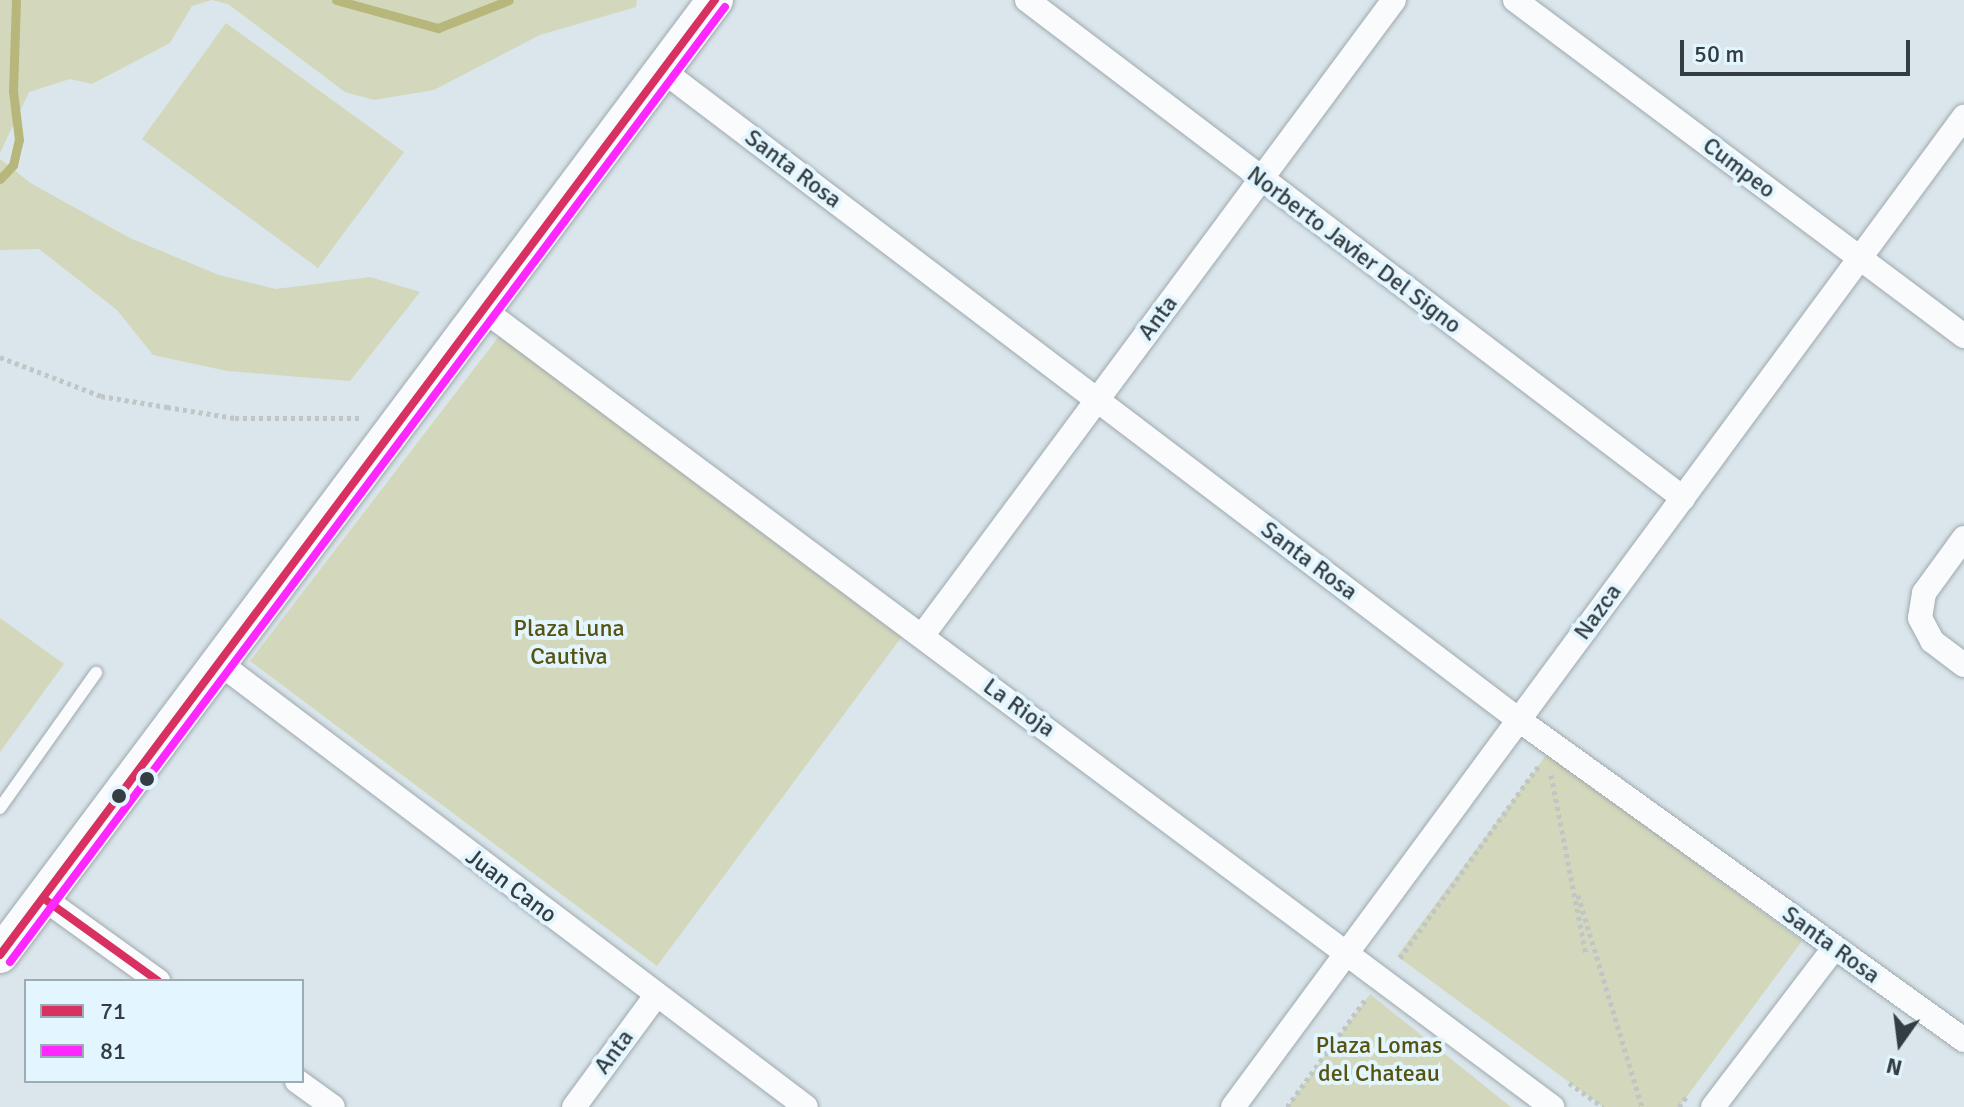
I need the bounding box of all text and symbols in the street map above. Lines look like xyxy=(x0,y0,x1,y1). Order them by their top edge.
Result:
scale bar xyxy=(1684,24,1914,74)
text: 50 m xyxy=(1694,39,1744,69)
street label: Santa Rosa xyxy=(739,123,847,215)
street label: Cumpeo xyxy=(1697,131,1781,205)
street label: Norberto Javier Del Signo xyxy=(1241,160,1467,340)
street label: Anta xyxy=(1132,290,1184,346)
street label: Santa Rosa xyxy=(1255,515,1363,607)
street label: Nazca xyxy=(1568,578,1628,646)
park label: Plaza Luna Cautiva xyxy=(513,615,625,671)
street label: La Rioja xyxy=(977,672,1061,744)
unlabelled marker xyxy=(139,771,155,787)
unlabelled marker xyxy=(111,788,127,804)
street label: Juan Cano xyxy=(460,842,562,930)
street label: Santa Rosa xyxy=(1777,900,1885,990)
legend xyxy=(24,979,304,1083)
text: 71 xyxy=(100,996,126,1026)
north arrow xyxy=(1860,1003,1940,1083)
street label: Anta xyxy=(588,1024,640,1080)
park label: Plaza Lomas del Chateau xyxy=(1315,1032,1443,1088)
text: 81 xyxy=(100,1036,126,1066)
text: N xyxy=(1883,1052,1905,1082)

